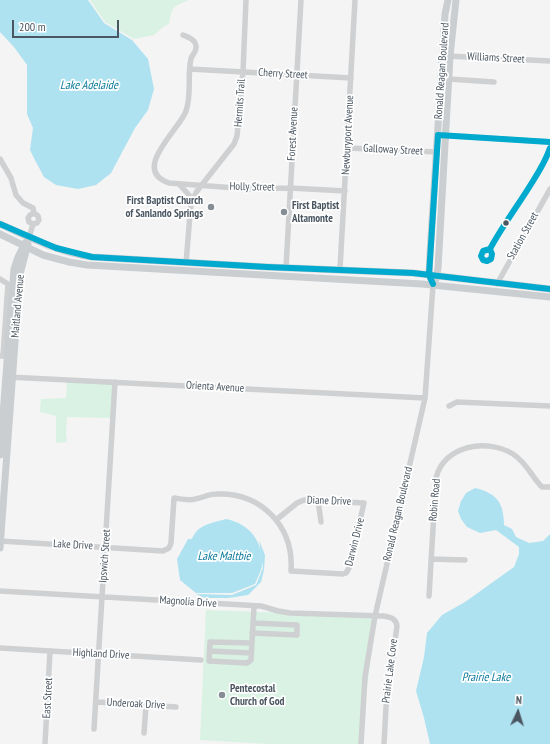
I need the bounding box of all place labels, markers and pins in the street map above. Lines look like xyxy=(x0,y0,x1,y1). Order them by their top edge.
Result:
place label: First Baptist Church of Sanlando Springs xyxy=(125,194,203,220)
place label: First Baptist Altamonte xyxy=(292,199,339,225)
marker: First Baptist Church of Sanlando Springs xyxy=(206,202,216,212)
marker: First Baptist Altamonte xyxy=(279,207,289,217)
unlabelled marker xyxy=(501,218,511,228)
place label: Pentecostal Church of God xyxy=(230,682,284,708)
marker: Pentecostal Church of God xyxy=(217,690,227,700)

